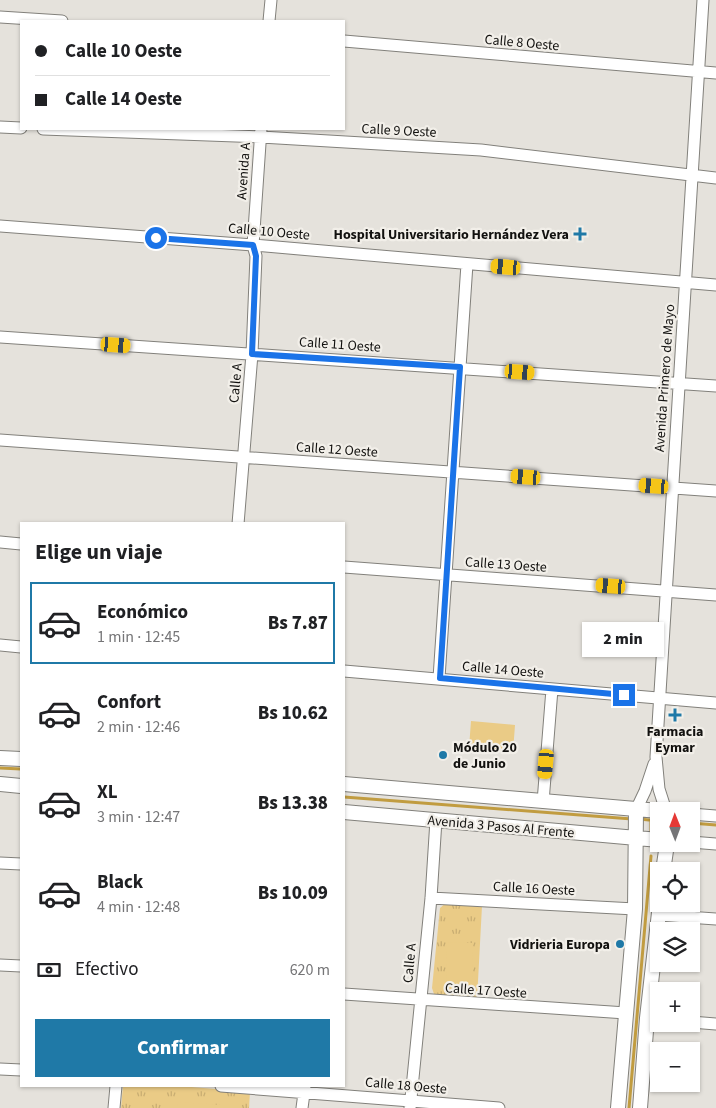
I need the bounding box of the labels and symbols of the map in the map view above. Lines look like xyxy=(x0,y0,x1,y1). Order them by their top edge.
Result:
street label: Calle 8 Oeste xyxy=(484,30,560,56)
street label: Calle 9 Oeste xyxy=(361,119,437,143)
street label: Avenida A xyxy=(232,141,256,200)
street label: Calle 10 Oeste xyxy=(227,218,311,246)
place label: Hospital Universitario Hernández Vera xyxy=(333,225,569,245)
route start xyxy=(145,227,167,249)
marker: Hospital Universitario Hernández Vera xyxy=(573,227,587,241)
car xyxy=(490,258,521,276)
street label: Avenida Primero de Mayo xyxy=(650,303,680,453)
street label: Calle 11 Oeste xyxy=(298,332,382,358)
car xyxy=(100,336,131,354)
street label: Calle A xyxy=(224,362,248,404)
car xyxy=(504,363,535,381)
street label: Calle 12 Oeste xyxy=(295,437,379,463)
car xyxy=(510,468,541,486)
car xyxy=(638,477,669,495)
street label: Calle 13 Oeste xyxy=(464,552,548,578)
car xyxy=(595,577,626,595)
callout: 2 min xyxy=(583,622,665,658)
street label: Calle 14 Oeste xyxy=(461,656,545,684)
route end xyxy=(613,684,635,706)
marker: Farmacia Eymar xyxy=(669,709,681,721)
place label: Farmacia Eymar xyxy=(647,722,703,758)
place label: Módulo 20 de Junio xyxy=(453,738,517,774)
car xyxy=(537,748,554,780)
marker: Módulo 20 de Junio xyxy=(437,749,449,761)
north arrow xyxy=(650,802,700,852)
street label: Avenida 3 Pasos Al Frente xyxy=(427,811,575,843)
street label: Calle 16 Oeste xyxy=(492,877,575,901)
place label: Vidrieria Europa xyxy=(509,935,610,955)
marker: Vidrieria Europa xyxy=(614,938,626,950)
street label: Calle A xyxy=(398,942,422,984)
street label: Calle 17 Oeste xyxy=(444,978,528,1004)
street label: Calle 18 Oeste xyxy=(364,1072,448,1100)

